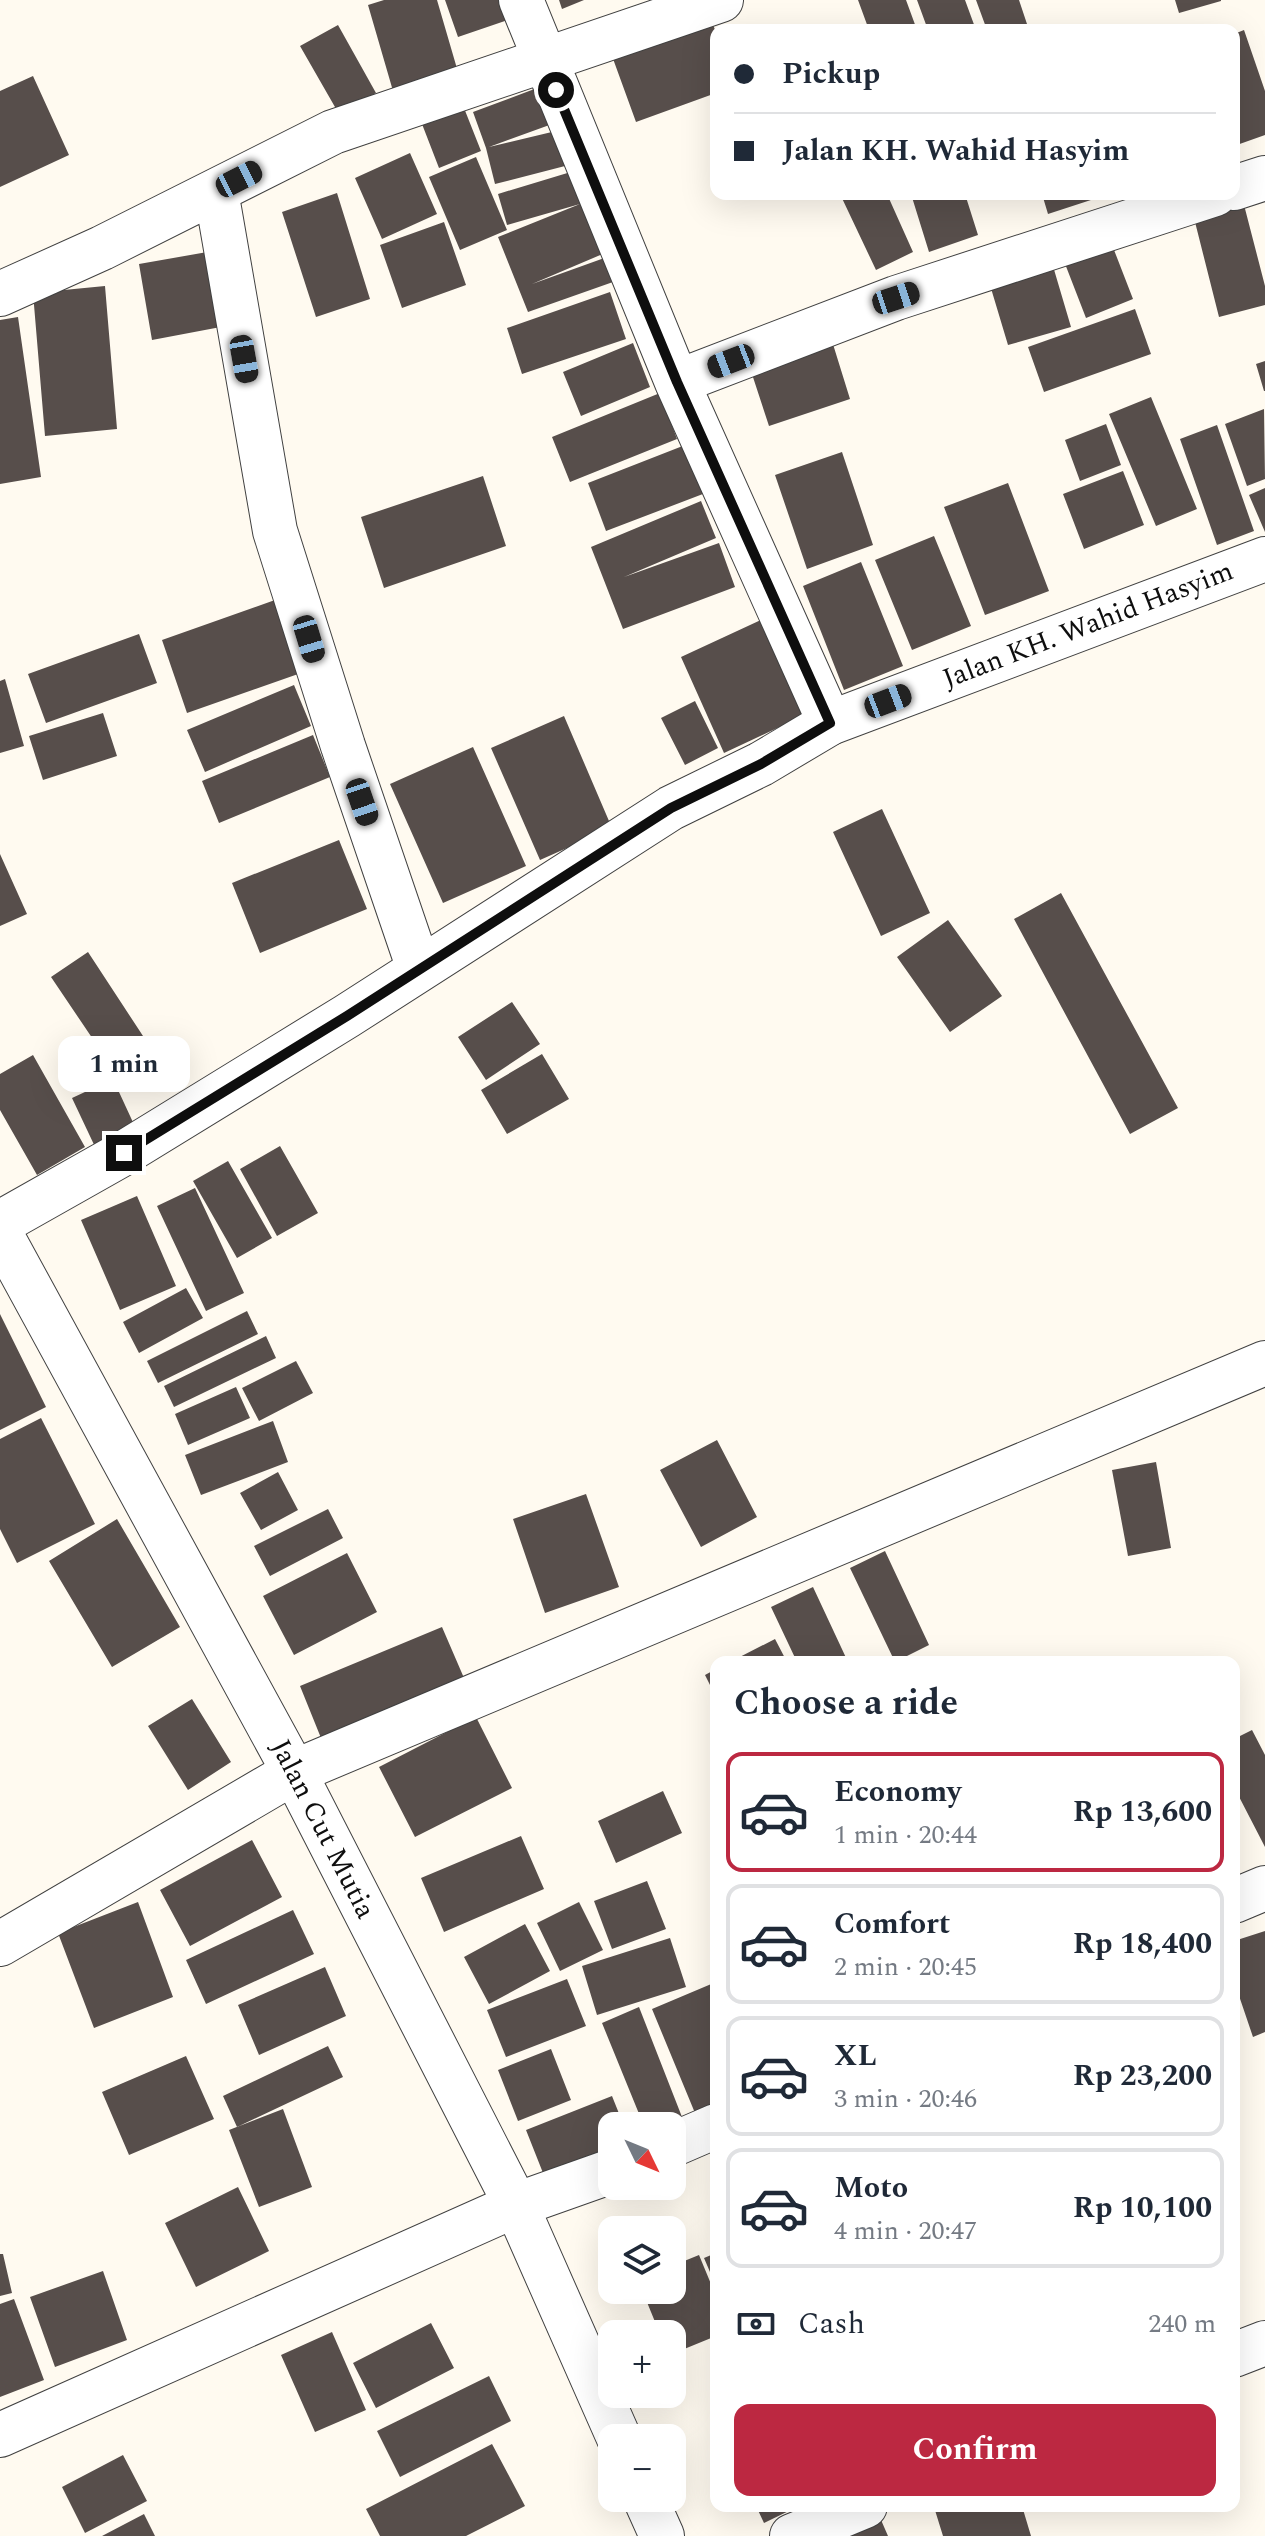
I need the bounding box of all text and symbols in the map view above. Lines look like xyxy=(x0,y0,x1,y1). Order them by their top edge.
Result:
text: Pickup xyxy=(782,51,880,97)
route start xyxy=(538,72,574,108)
text: Jalan KH. Wahid Hasyim xyxy=(782,128,1129,174)
car xyxy=(212,157,266,201)
car xyxy=(869,279,923,317)
car xyxy=(228,333,260,385)
car xyxy=(704,341,758,381)
street label: Jalan KH. Wahid Hasyim xyxy=(936,550,1240,700)
car xyxy=(291,613,327,665)
car xyxy=(861,681,915,721)
car xyxy=(343,775,381,829)
callout: 1 min xyxy=(58,1037,190,1093)
text: 1 min xyxy=(89,1044,159,1084)
route end xyxy=(106,1135,142,1171)
text: Choose a ride xyxy=(734,1676,958,1731)
street label: Jalan Cut Mutia xyxy=(259,1732,387,1927)
text: Economy xyxy=(834,1769,961,1815)
icon: car xyxy=(738,1776,810,1848)
text: Rp 13,600 xyxy=(1073,1789,1212,1835)
text: 1 min · 20:44 xyxy=(834,1815,977,1855)
text: Comfort xyxy=(834,1901,950,1947)
icon: car xyxy=(738,1908,810,1980)
text: Rp 18,400 xyxy=(1073,1921,1212,1967)
text: 2 min · 20:45 xyxy=(834,1947,977,1987)
text: XL xyxy=(834,2033,877,2079)
icon: car xyxy=(738,2040,810,2112)
text: Rp 23,200 xyxy=(1073,2053,1212,2099)
text: 3 min · 20:46 xyxy=(834,2079,977,2119)
north arrow xyxy=(598,2112,686,2200)
map controls xyxy=(598,2112,686,2512)
text: Moto xyxy=(834,2165,908,2211)
icon: car xyxy=(738,2172,810,2244)
text: Rp 10,100 xyxy=(1073,2185,1212,2231)
text: 4 min · 20:47 xyxy=(834,2211,977,2251)
button: layers xyxy=(598,2216,686,2304)
text: Cash xyxy=(798,2301,865,2347)
icon: cash xyxy=(734,2302,778,2346)
text: 240 m xyxy=(1148,2304,1216,2344)
button: + xyxy=(598,2320,686,2408)
button: Confirm xyxy=(734,2404,1216,2496)
button: − xyxy=(598,2424,686,2512)

